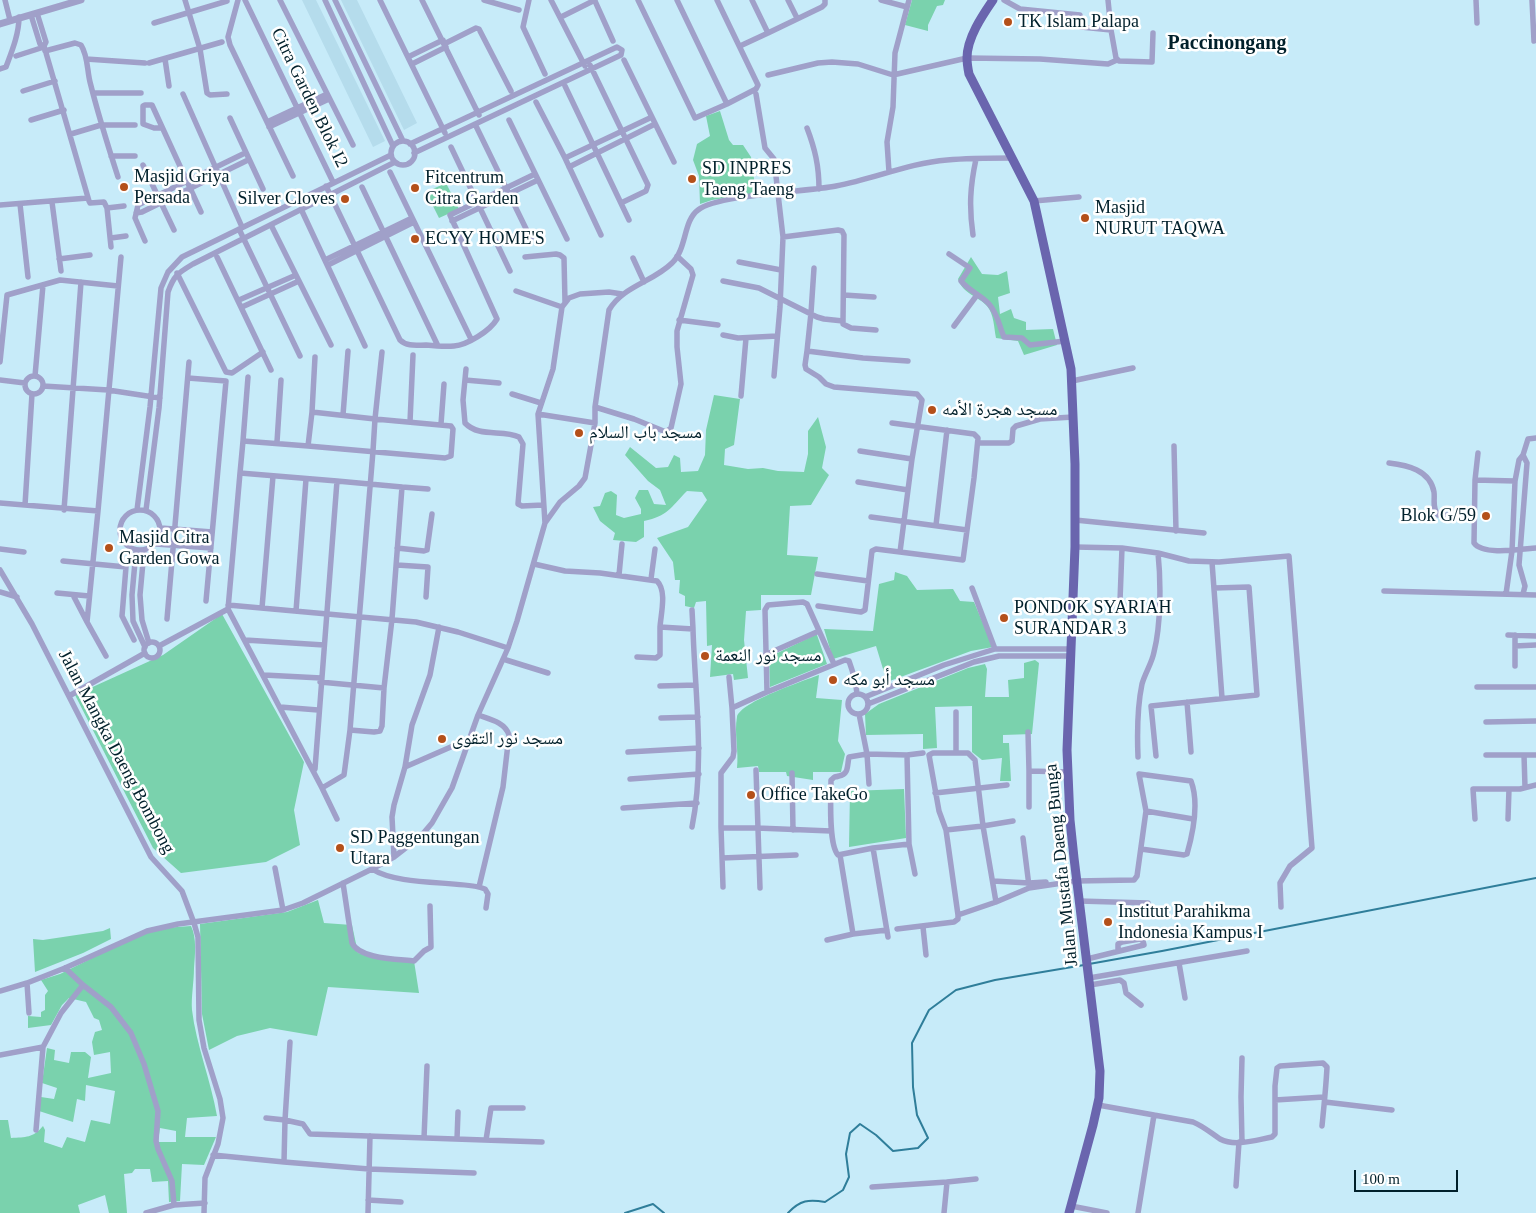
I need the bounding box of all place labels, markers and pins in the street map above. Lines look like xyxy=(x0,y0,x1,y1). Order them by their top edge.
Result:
place label: TK Islam Palapa xyxy=(1018,11,1139,33)
marker: TK Islam Palapa xyxy=(1002,16,1014,28)
place label: SD INPRES Taeng Taeng xyxy=(702,158,794,200)
place label: Masjid Griya Persada xyxy=(134,166,229,208)
place label: Fitcentrum Citra Garden xyxy=(425,167,518,210)
marker: SD INPRES Taeng Taeng xyxy=(686,173,698,185)
marker: Masjid Griya Persada xyxy=(118,181,130,193)
marker: Fitcentrum Citra Garden xyxy=(409,182,421,194)
place label: Silver Cloves xyxy=(238,188,335,210)
marker: Silver Cloves xyxy=(339,193,351,205)
place label: Masjid NURUT TAQWA xyxy=(1095,197,1225,240)
marker: Masjid NURUT TAQWA xyxy=(1079,212,1091,224)
place label: ECYY HOME'S xyxy=(425,228,545,250)
marker: ECYY HOME'S xyxy=(409,233,421,245)
place label: مسجد هجرة الأمه xyxy=(942,399,1057,421)
marker: مسجد هجرة الأمه xyxy=(926,404,938,416)
place label: مسجد باب السلام xyxy=(589,422,702,444)
marker: مسجد باب السلام xyxy=(573,427,585,439)
place label: Blok G/59 xyxy=(1400,505,1476,527)
marker: Blok G/59 xyxy=(1480,510,1492,522)
place label: Masjid Citra Garden Gowa xyxy=(119,527,219,570)
marker: Masjid Citra Garden Gowa xyxy=(103,542,115,554)
place label: PONDOK SYARIAH SURANDAR 3 xyxy=(1014,597,1172,640)
marker: PONDOK SYARIAH SURANDAR 3 xyxy=(998,612,1010,624)
place label: مسجد نور النعمة xyxy=(715,645,821,667)
marker: مسجد نور النعمة xyxy=(699,650,711,662)
place label: مسجد أبو مكه xyxy=(843,669,935,691)
marker: مسجد أبو مكه xyxy=(827,674,839,686)
place label: مسجد نور التقوى xyxy=(452,728,563,750)
marker: مسجد نور التقوى xyxy=(436,733,448,745)
place label: Office TakeGo xyxy=(761,784,868,806)
marker: Office TakeGo xyxy=(745,789,757,801)
place label: SD Paggentungan Utara xyxy=(350,827,479,870)
marker: SD Paggentungan Utara xyxy=(334,842,346,854)
place label: Institut Parahikma Indonesia Kampus I xyxy=(1118,901,1263,944)
marker: Institut Parahikma Indonesia Kampus I xyxy=(1102,916,1114,928)

